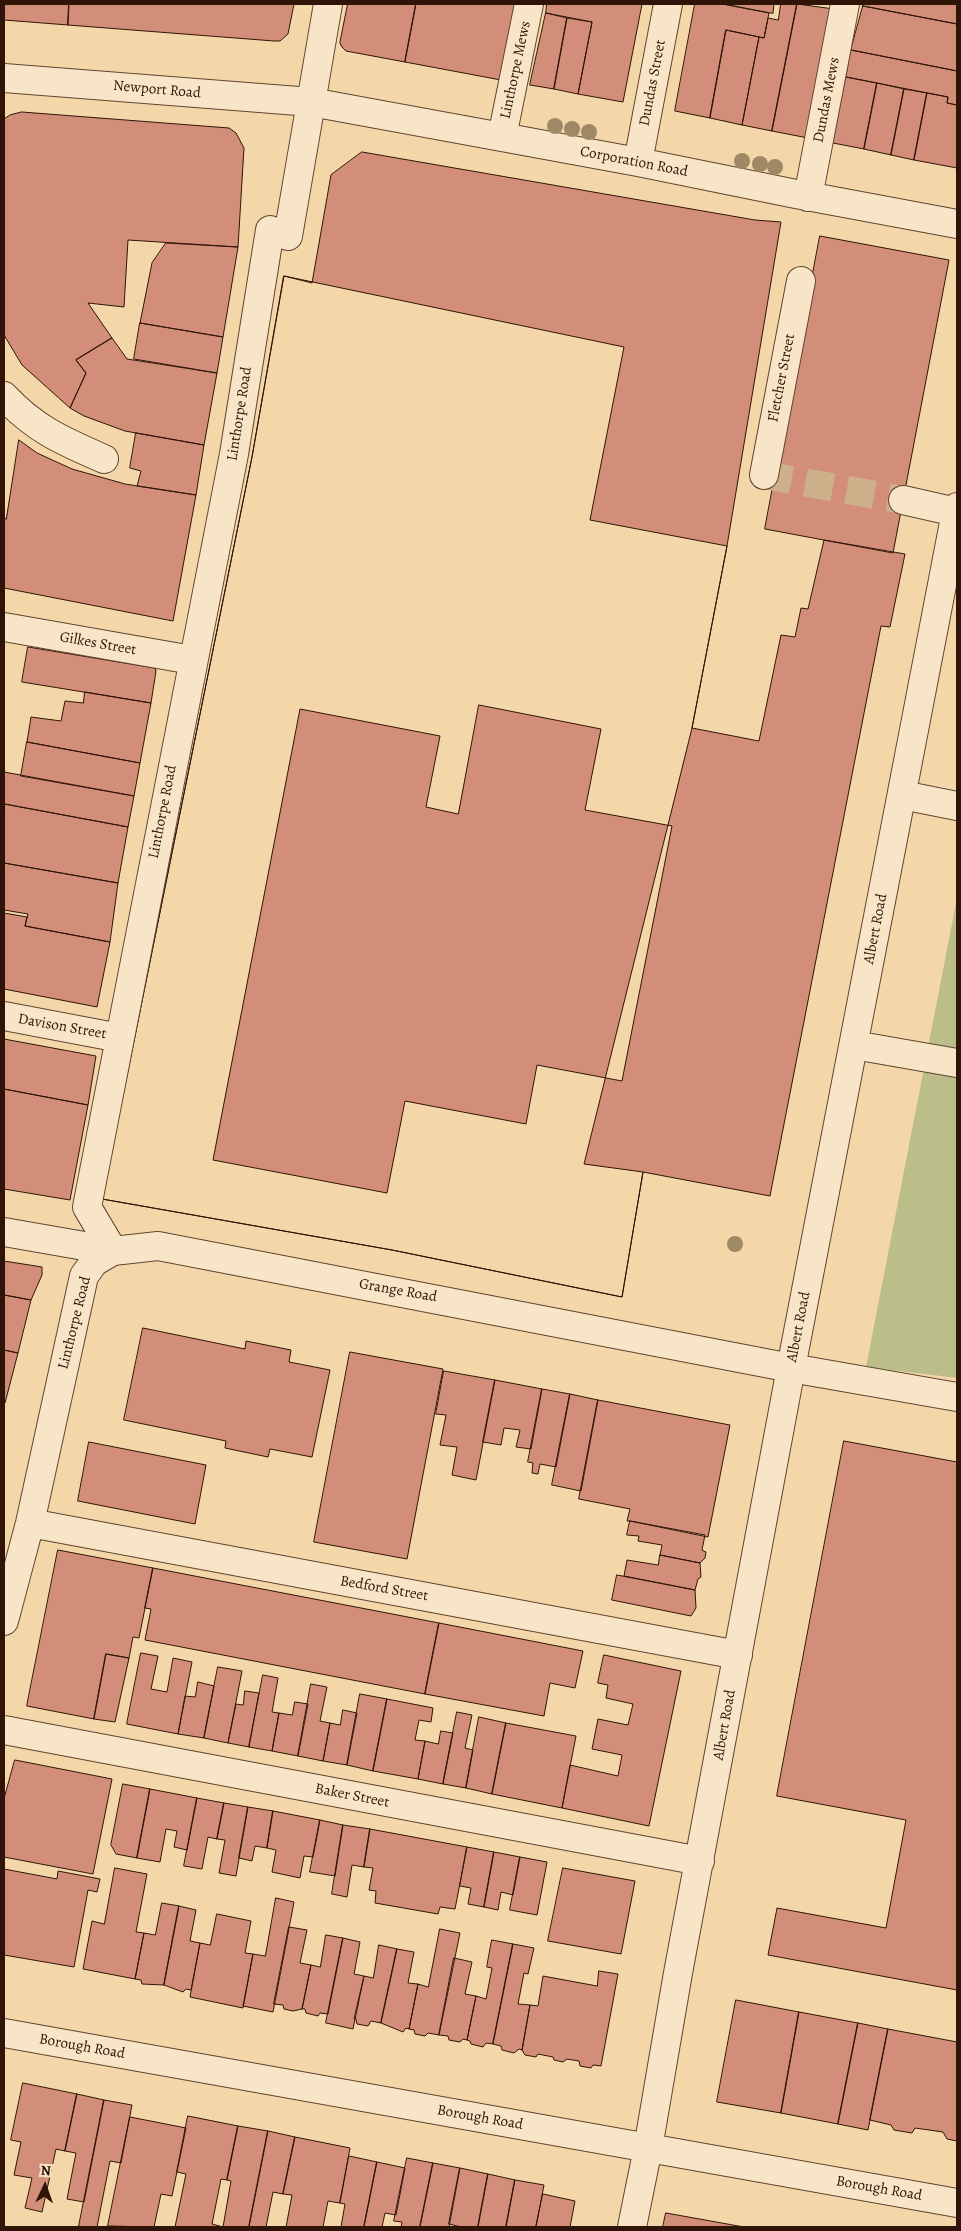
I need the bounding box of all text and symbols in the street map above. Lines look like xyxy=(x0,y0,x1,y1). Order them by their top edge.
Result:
street label: Linthorpe Mews xyxy=(497,19,535,121)
street label: Dundas Street xyxy=(636,38,670,128)
street label: Dundas Mews xyxy=(810,56,844,144)
street label: Newport Road xyxy=(112,77,202,103)
street label: Corporation Road xyxy=(579,143,689,181)
street label: Fletcher Street xyxy=(765,332,799,424)
street label: Linthorpe Road xyxy=(224,366,256,462)
street label: Gilkes Street xyxy=(58,628,138,660)
street label: Linthorpe Road xyxy=(145,764,181,860)
street label: Albert Road xyxy=(860,892,892,966)
street label: Davison Street xyxy=(16,1010,108,1044)
street label: Linthorpe Road xyxy=(55,1275,95,1371)
street label: Grange Road xyxy=(358,1275,438,1307)
street label: Albert Road xyxy=(783,1290,815,1364)
street label: Bedford Street xyxy=(338,1572,430,1606)
street label: Albert Road xyxy=(710,1688,740,1762)
street label: Baker Street xyxy=(313,1780,391,1812)
street label: Borough Road xyxy=(38,2031,126,2063)
street label: Borough Road xyxy=(436,2102,524,2134)
north arrow xyxy=(20,2161,70,2211)
text: N xyxy=(40,2161,51,2180)
street label: Borough Road xyxy=(835,2173,923,2205)

